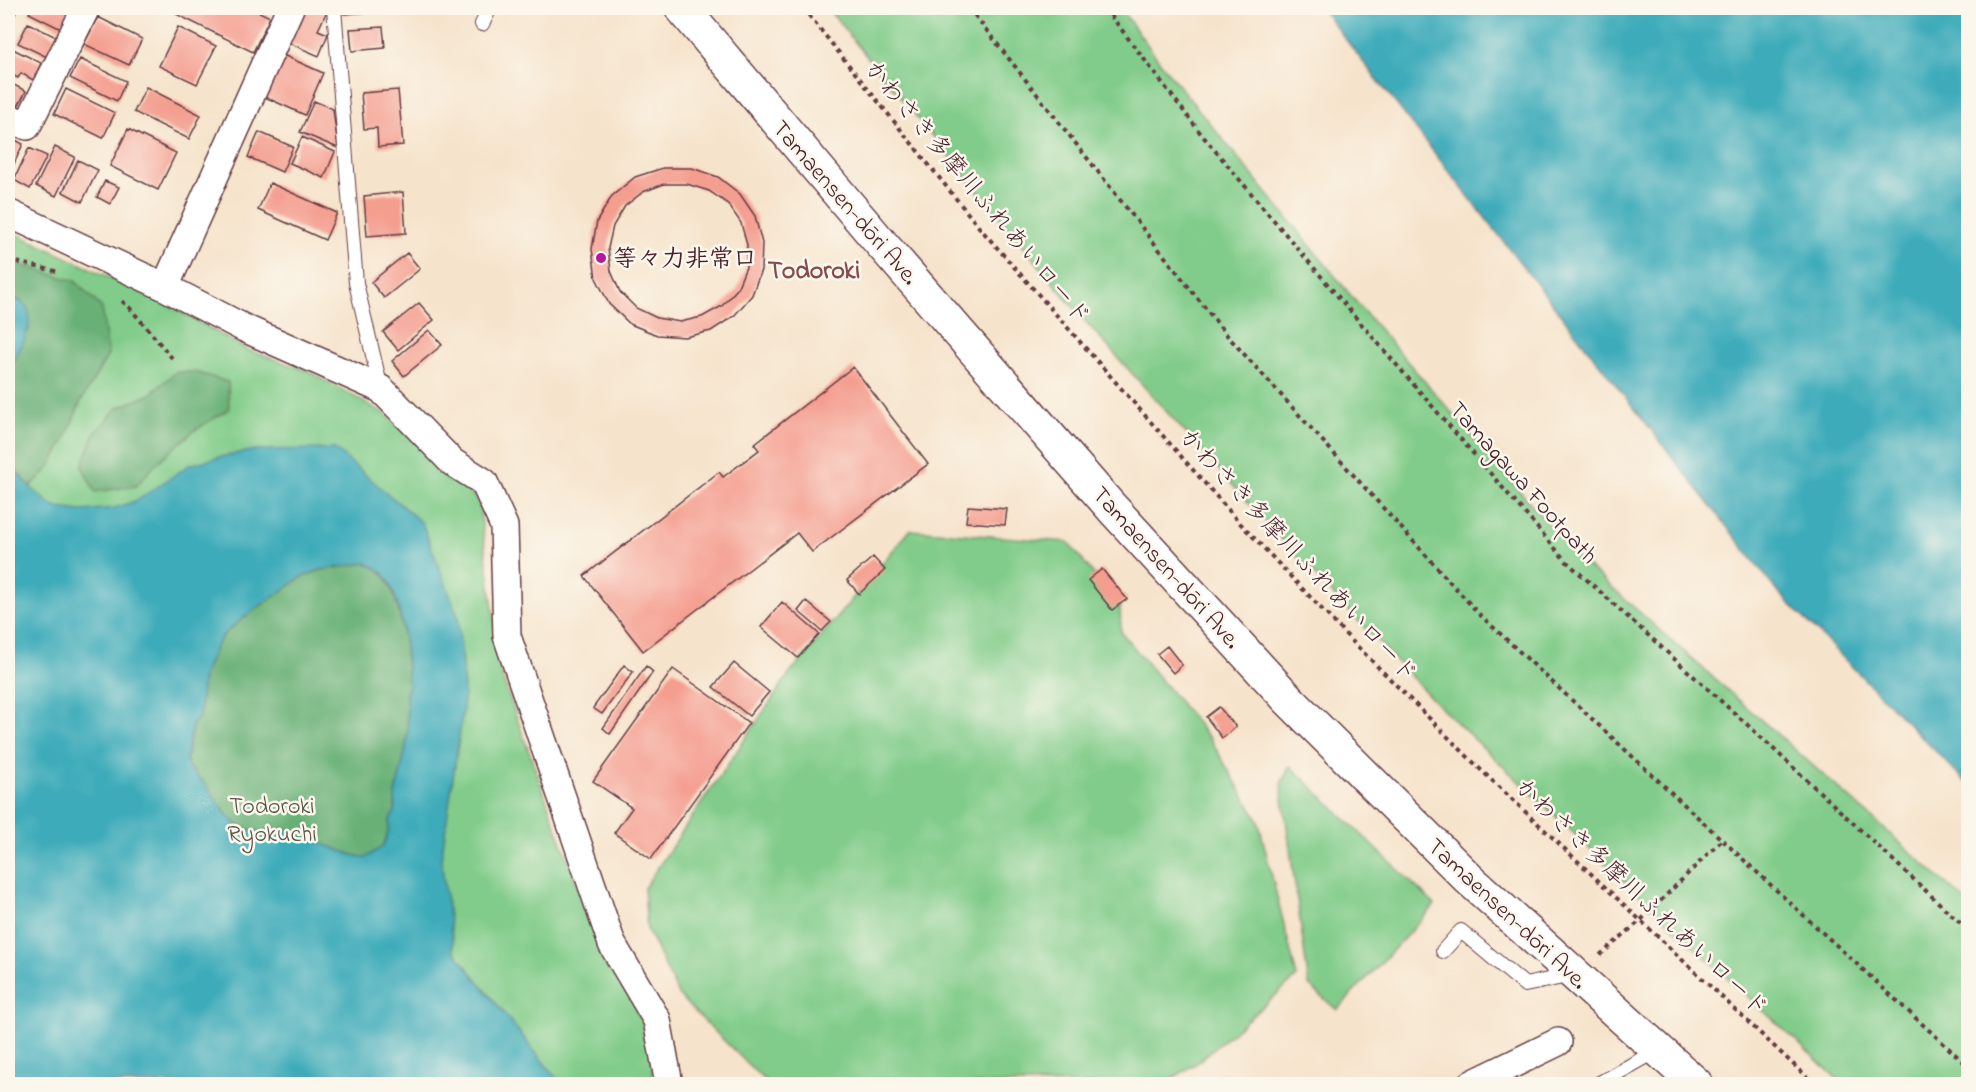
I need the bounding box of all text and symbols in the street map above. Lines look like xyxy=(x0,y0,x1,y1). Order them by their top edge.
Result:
street label: かわさき多摩川ふれあいロード xyxy=(855,54,1097,334)
street label: Tamaensen-dōri Ave. xyxy=(762,113,926,294)
place label: 等々力非常口 xyxy=(613,243,757,278)
marker: 等々力非常口 xyxy=(594,251,608,265)
district label: Todoroki xyxy=(768,253,860,291)
street label: Tamagawa Footpath xyxy=(1439,394,1605,573)
street label: かわさき多摩川ふれあいロード xyxy=(1170,422,1425,692)
street label: Tamaensen-dōri Ave. xyxy=(1082,479,1248,658)
street label: かわさき多摩川ふれあいロード xyxy=(1505,771,1775,1026)
park label: Todoroki Ryokuchi xyxy=(227,790,317,854)
street label: Tamaensen-dōri Ave. xyxy=(1418,831,1595,999)

